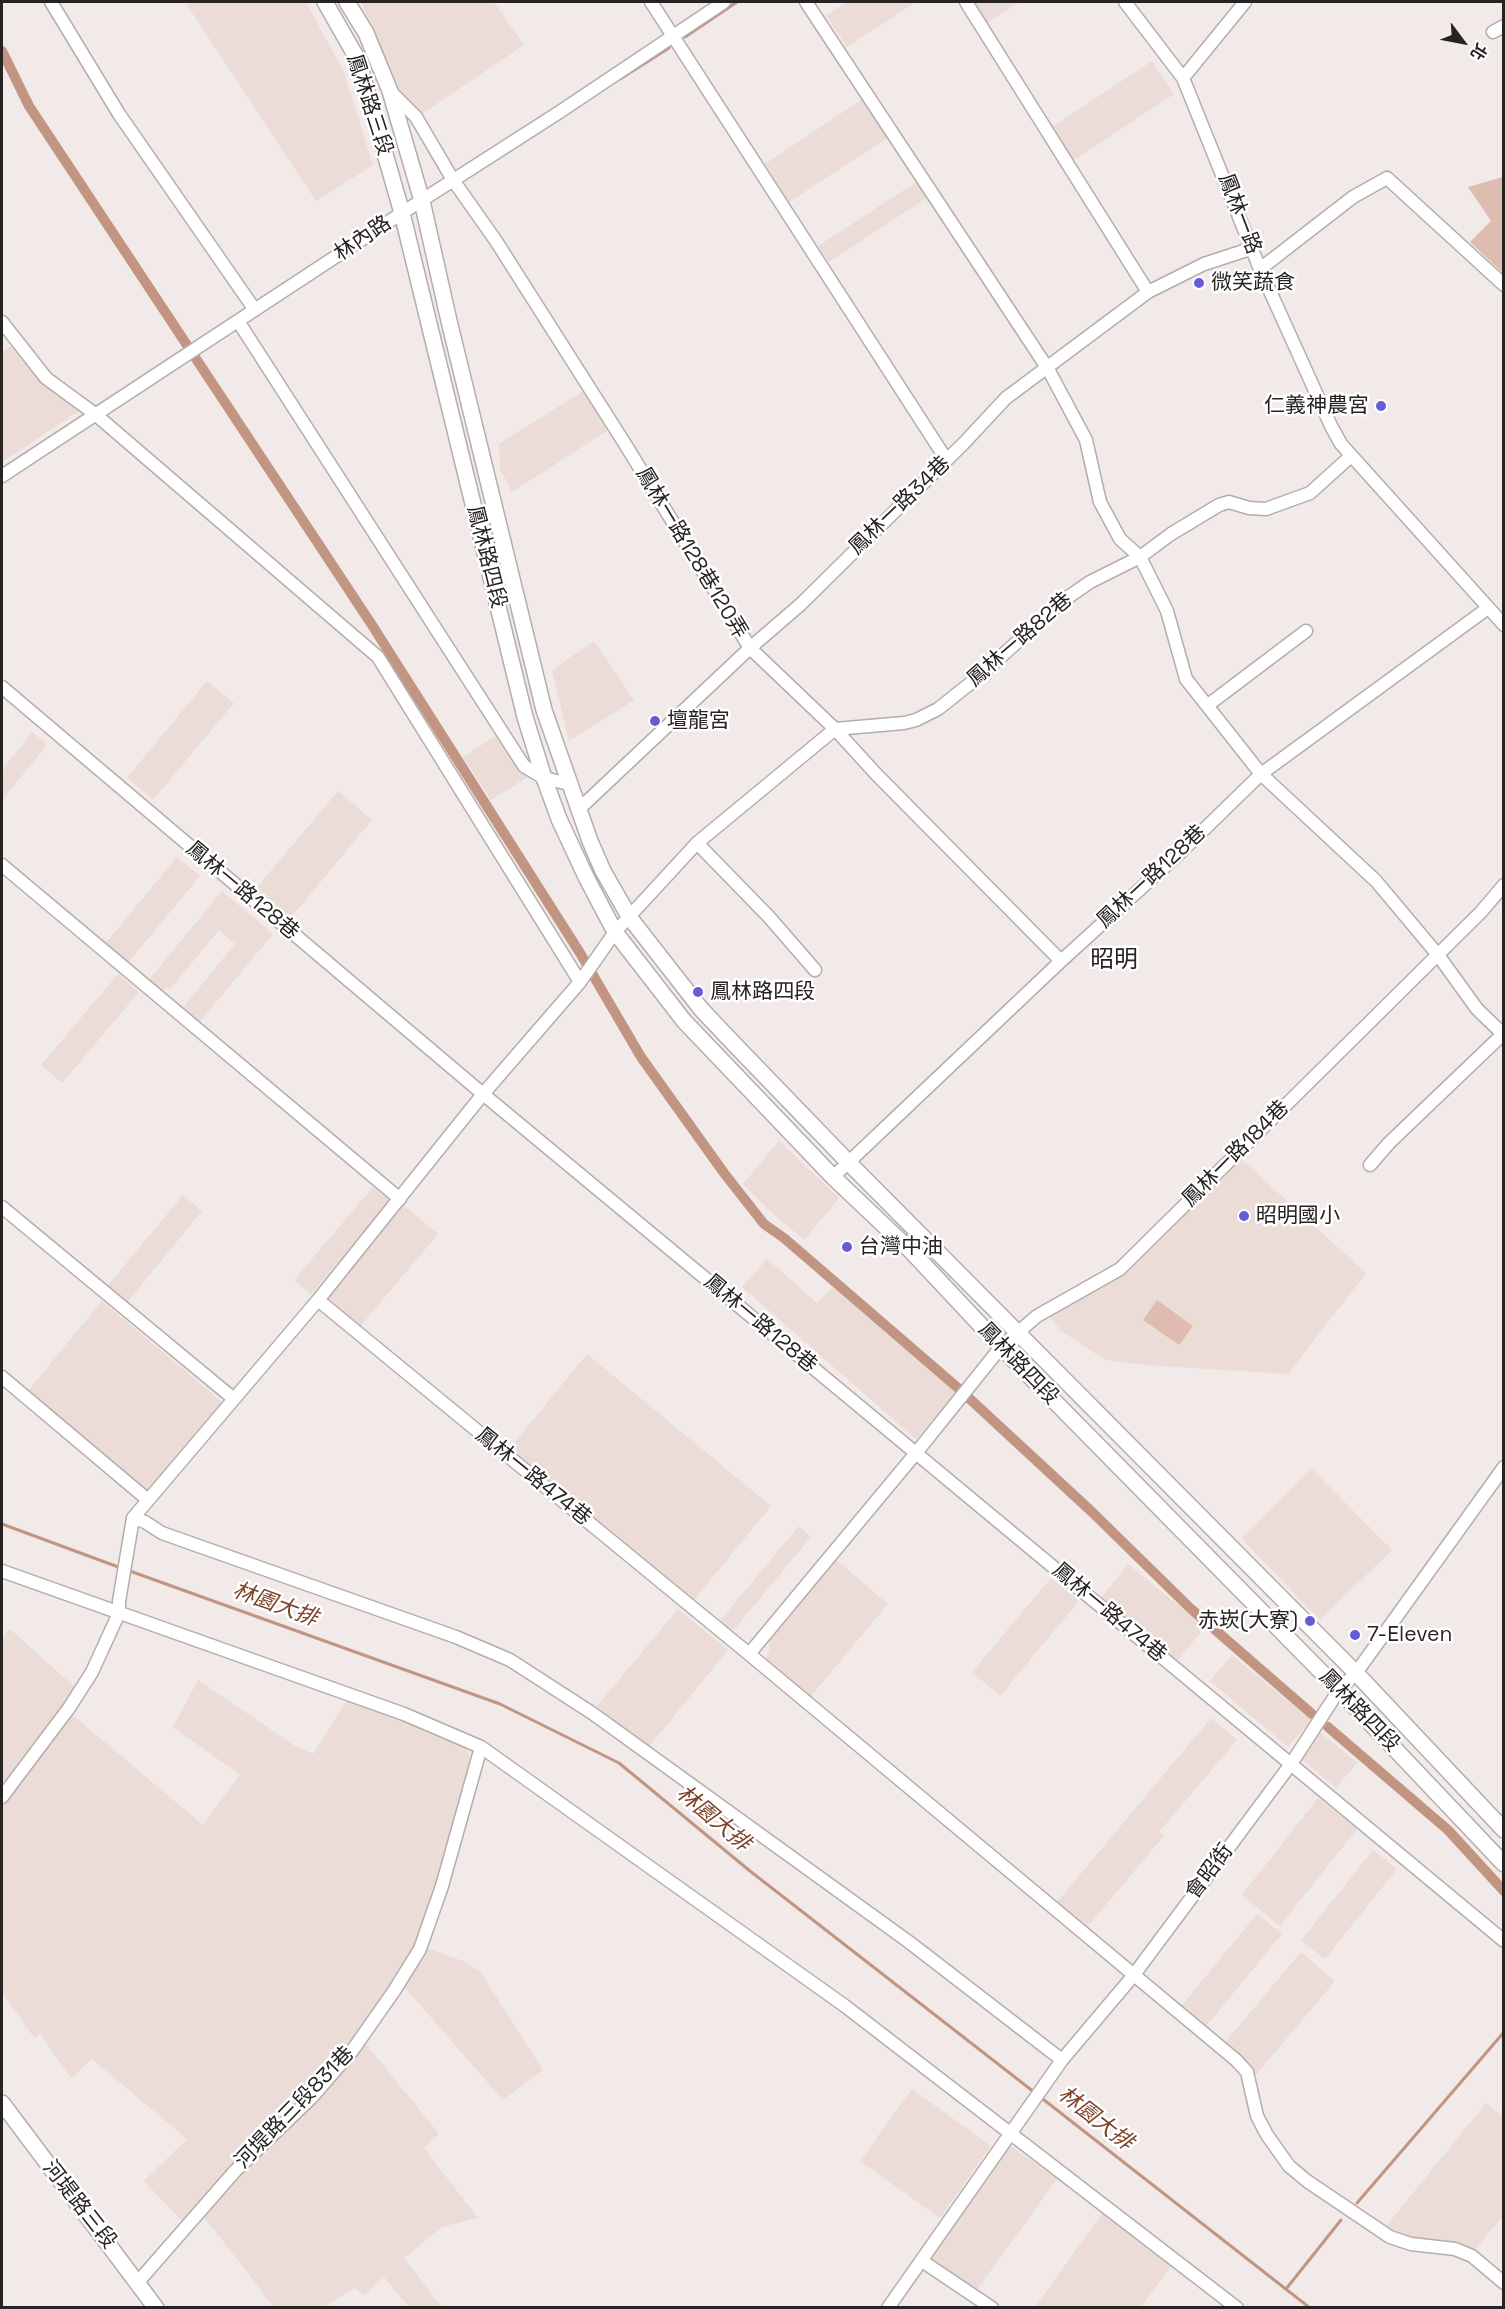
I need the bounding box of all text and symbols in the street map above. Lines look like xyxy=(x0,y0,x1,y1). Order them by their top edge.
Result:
north arrow xyxy=(1433,12,1493,72)
text: 北 xyxy=(1466,39,1492,64)
street label: 鳳林路三段 xyxy=(341,51,397,159)
street label: 鳳林一路 xyxy=(1212,170,1266,258)
street label: 林內路 xyxy=(330,211,396,267)
place label: 微笑蔬食 xyxy=(1211,270,1295,296)
marker: 微笑蔬食 xyxy=(1192,276,1206,290)
place label: 仁義神農宮 xyxy=(1264,393,1369,419)
marker: 仁義神農宮 xyxy=(1374,399,1388,413)
street label: 鳳林一路34巷 xyxy=(844,452,956,560)
street label: 鳳林一路128巷120弄 xyxy=(630,463,752,643)
street label: 鳳林路四段 xyxy=(461,503,511,611)
street label: 鳳林一路82巷 xyxy=(962,588,1078,692)
place label: 壇龍宮 xyxy=(667,708,730,734)
marker: 壇龍宮 xyxy=(648,714,662,728)
street label: 鳳林一路128巷 xyxy=(1092,820,1212,934)
street label: 鳳林一路128巷 xyxy=(180,837,304,945)
district label: 昭明 xyxy=(1090,946,1138,974)
place label: 鳳林路四段 xyxy=(710,979,815,1005)
marker: 鳳林路四段 xyxy=(691,985,705,999)
street label: 鳳林一路184巷 xyxy=(1178,1096,1294,1212)
place label: 昭明國小 xyxy=(1256,1203,1340,1229)
marker: 昭明國小 xyxy=(1237,1209,1251,1223)
place label: 台灣中油 xyxy=(859,1234,943,1260)
marker: 台灣中油 xyxy=(840,1240,854,1254)
street label: 鳳林一路128巷 xyxy=(698,1270,822,1378)
street label: 鳳林路四段 xyxy=(972,1317,1064,1411)
street label: 鳳林一路474巷 xyxy=(470,1423,596,1531)
street label: 鳳林一路474巷 xyxy=(1047,1558,1171,1668)
water label: 林園大排 xyxy=(229,1578,321,1632)
place label: 赤崁(大寮) xyxy=(1198,1608,1298,1634)
marker: 赤崁(大寮) xyxy=(1303,1614,1317,1628)
place label: 7-Eleven xyxy=(1367,1622,1452,1648)
marker: 7-Eleven xyxy=(1348,1628,1362,1642)
street label: 鳳林路四段 xyxy=(1313,1664,1405,1758)
water label: 林園大排 xyxy=(671,1781,755,1857)
street label: 會昭街 xyxy=(1181,1839,1239,1905)
street label: 河堤路三段831巷 xyxy=(230,2042,360,2174)
water label: 林園大排 xyxy=(1052,2082,1138,2156)
street label: 河堤路三段 xyxy=(37,2156,121,2254)

